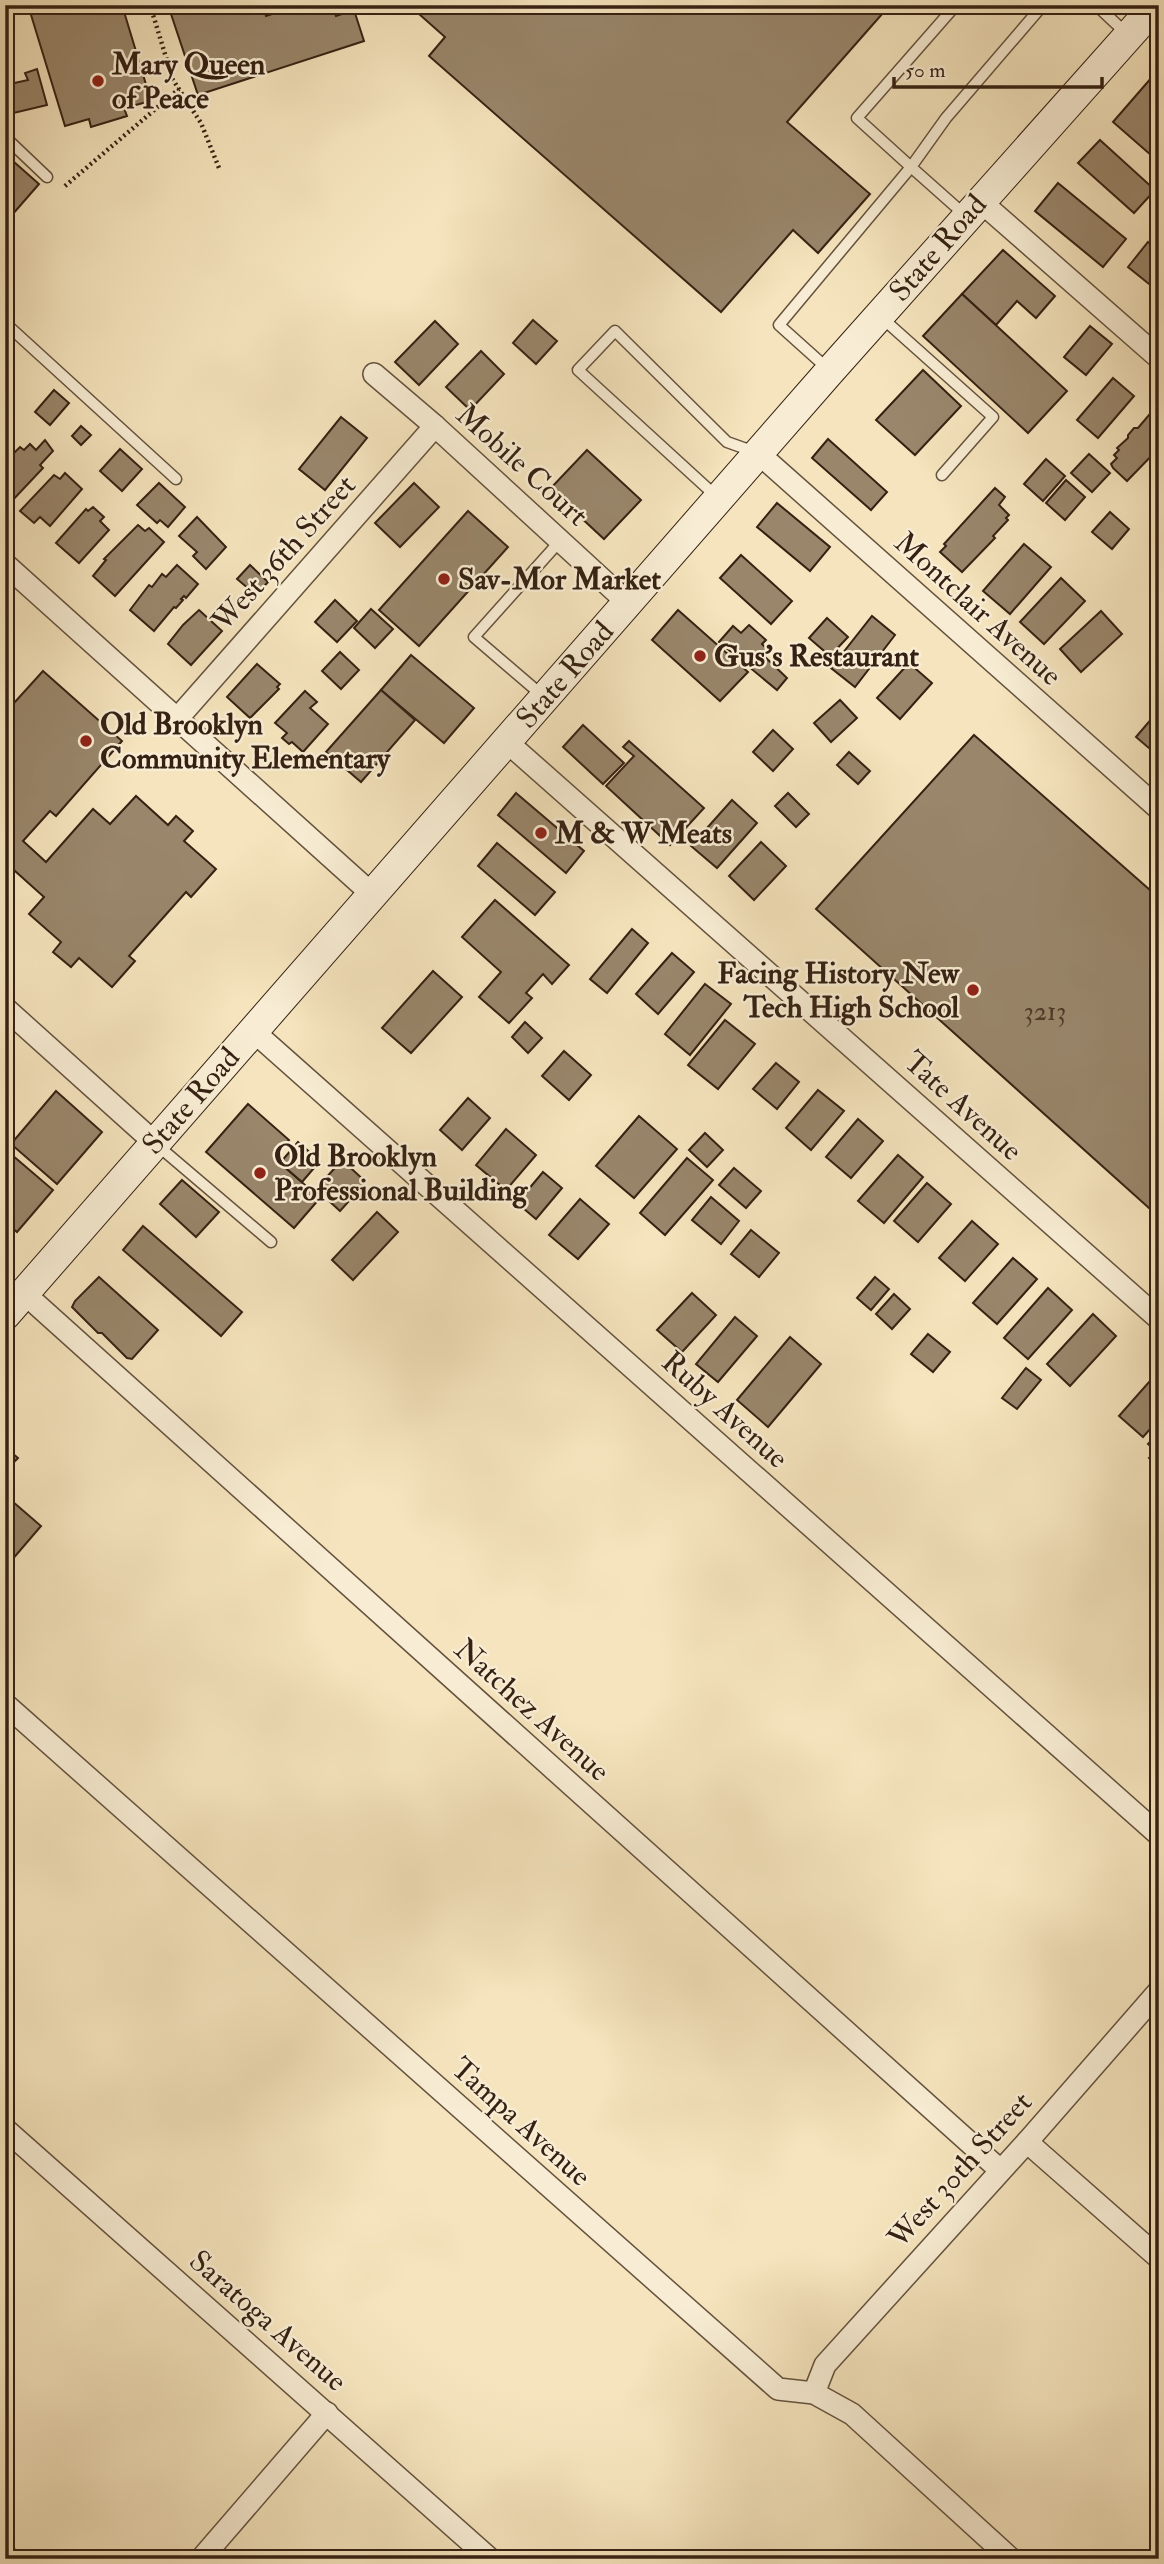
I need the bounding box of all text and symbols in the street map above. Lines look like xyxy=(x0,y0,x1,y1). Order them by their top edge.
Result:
place label: Mary Queen of Peace xyxy=(111,46,266,117)
scale bar xyxy=(894,46,1103,90)
text: 50 m xyxy=(905,57,946,84)
marker: Mary Queen of Peace xyxy=(90,73,106,89)
street label: State Road xyxy=(881,187,995,309)
street label: Mobile Court xyxy=(448,396,596,534)
street label: West 36th Street xyxy=(204,467,364,639)
street label: Montclair Avenue xyxy=(887,524,1069,694)
place label: Sav-Mor Market xyxy=(458,561,661,598)
marker: Sav-Mor Market xyxy=(436,571,452,587)
street label: State Road xyxy=(508,614,622,736)
place label: Gus's Restaurant xyxy=(714,638,919,675)
marker: Gus's Restaurant xyxy=(692,648,708,664)
place label: Old Brooklyn Community Elementary xyxy=(100,706,392,777)
marker: Old Brooklyn Community Elementary xyxy=(78,733,94,749)
place label: M & W Meats xyxy=(554,815,732,852)
marker: M & W Meats xyxy=(533,825,549,841)
place label: Facing History New Tech High School xyxy=(717,955,961,1026)
marker: Facing History New Tech High School xyxy=(965,982,981,998)
house number: 3213 xyxy=(1024,996,1066,1028)
street label: State Road xyxy=(134,1040,248,1162)
street label: Tate Avenue xyxy=(896,1043,1030,1169)
place label: Old Brooklyn Professional Building xyxy=(274,1138,528,1209)
marker: Old Brooklyn Professional Building xyxy=(252,1165,268,1181)
street label: Ruby Avenue xyxy=(654,1344,796,1476)
street label: Natchez Avenue xyxy=(447,1631,617,1789)
street label: Tampa Avenue xyxy=(444,2050,598,2194)
street label: West 30th Street xyxy=(879,2084,1040,2257)
street label: Saratoga Avenue xyxy=(182,2242,354,2400)

